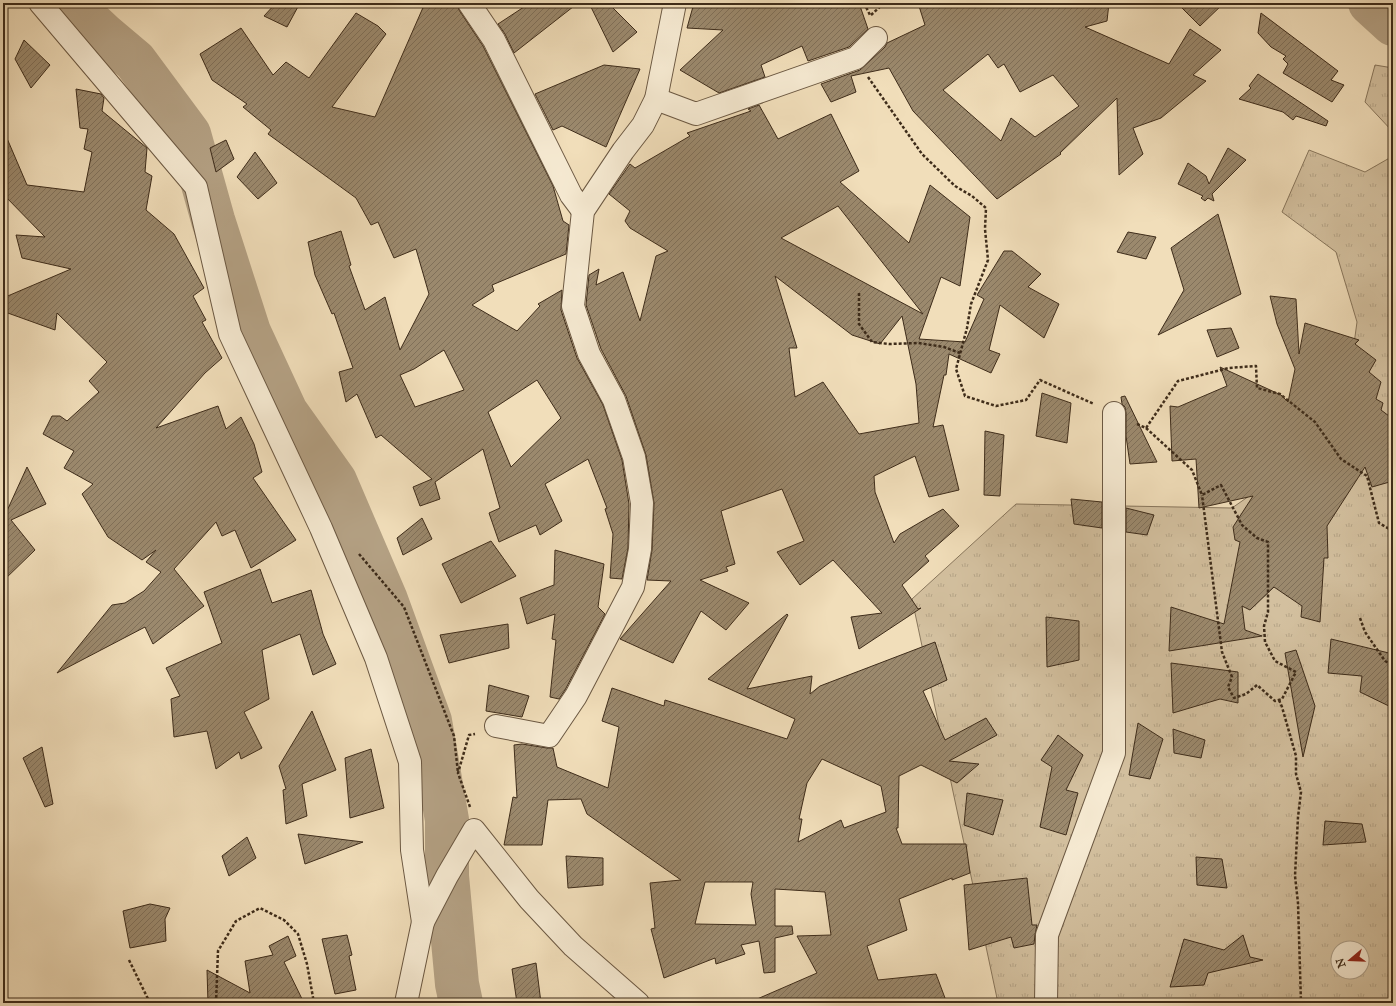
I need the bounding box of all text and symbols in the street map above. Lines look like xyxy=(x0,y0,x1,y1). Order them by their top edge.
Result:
north arrow xyxy=(1330,940,1370,980)
text: N xyxy=(1333,956,1349,970)

